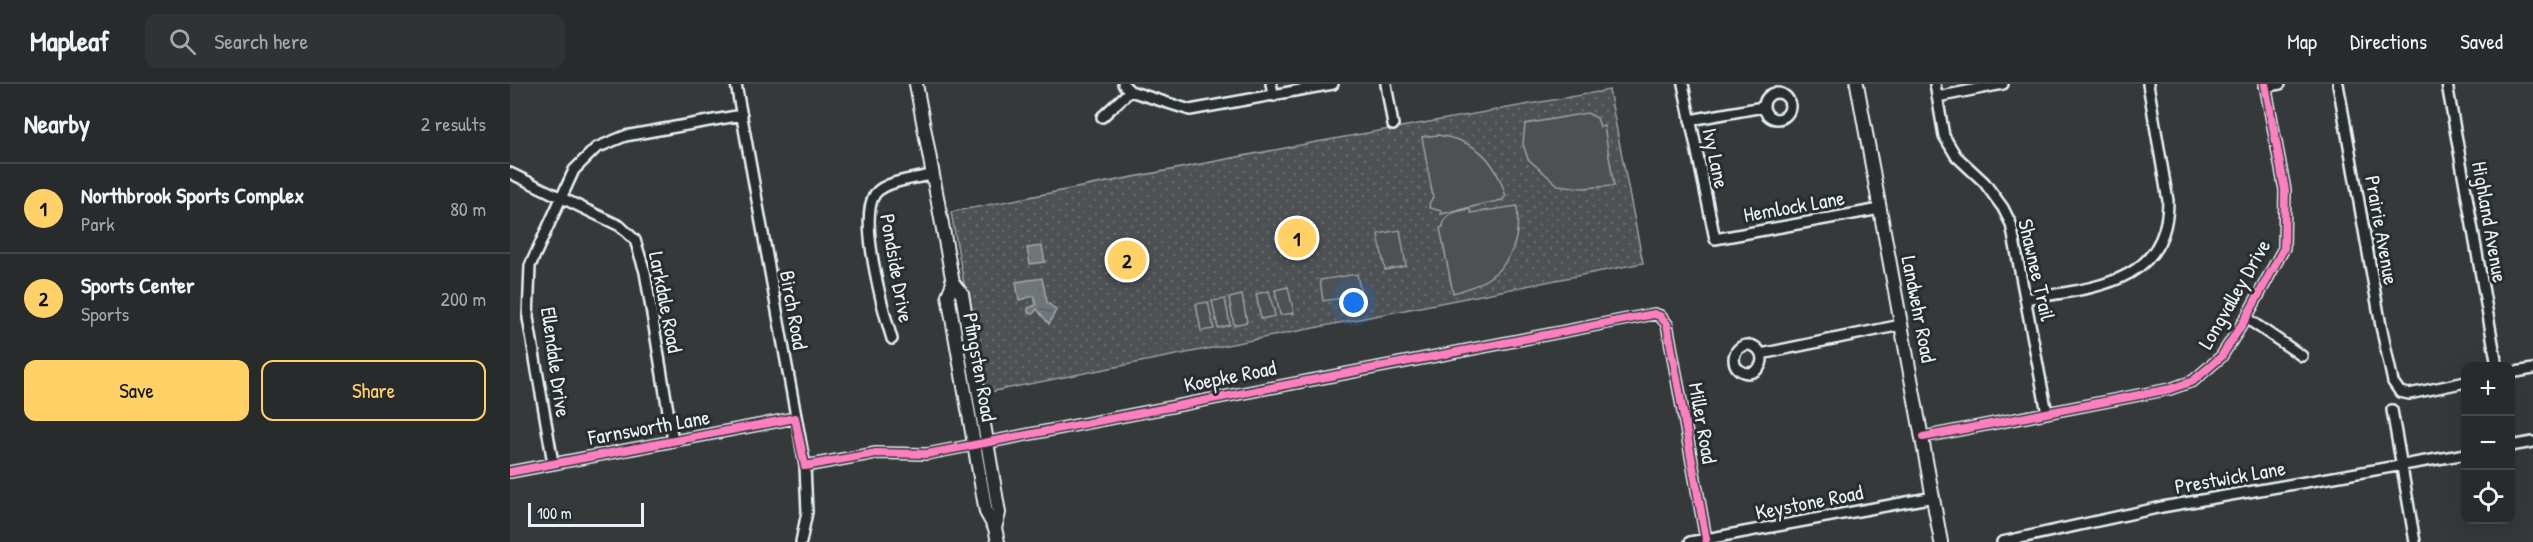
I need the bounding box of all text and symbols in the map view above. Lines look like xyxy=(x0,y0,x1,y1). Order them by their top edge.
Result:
search box xyxy=(145,14,565,68)
text: Mapleaf xyxy=(30,22,109,60)
icon: search xyxy=(166,25,199,58)
text: Search here xyxy=(214,26,308,56)
text: Map xyxy=(2287,27,2317,56)
text: Directions xyxy=(2350,27,2427,56)
text: Saved xyxy=(2460,27,2503,56)
text: Nearby xyxy=(24,106,90,141)
text: 2 results xyxy=(421,110,486,137)
street label: Ivy Lane xyxy=(1695,125,1737,191)
street label: Highland Avenue xyxy=(2465,159,2515,285)
street label: Prairie Avenue xyxy=(2358,173,2406,287)
text: Northbrook Sports Complex xyxy=(81,180,304,210)
street label: Hemlock Lane xyxy=(1741,183,1847,229)
text: 1 xyxy=(40,195,47,222)
text: 80 m xyxy=(450,195,486,222)
text: Park xyxy=(81,210,114,237)
street label: Pondside Drive xyxy=(873,211,921,325)
pin: 1 xyxy=(1278,216,1316,260)
street label: Shawnee Trail xyxy=(2011,216,2063,324)
street label: Longvalley Drive xyxy=(2191,234,2277,354)
pin: 2 xyxy=(1108,238,1146,282)
street label: Larkdale Road xyxy=(642,249,690,355)
street label: Landwehr Road xyxy=(1894,253,1944,365)
street label: Birch Road xyxy=(773,268,815,352)
text: Sports Center xyxy=(81,270,195,300)
text: 2 xyxy=(39,285,48,312)
text: 200 m xyxy=(441,285,486,312)
your location xyxy=(1339,288,1368,317)
text: Sports xyxy=(81,300,129,327)
street label: Ellendale Drive xyxy=(534,305,578,419)
street label: Pfingsten Road xyxy=(956,310,1004,424)
street label: Koepke Road xyxy=(1182,353,1278,399)
button: Save xyxy=(24,360,249,421)
button: Share xyxy=(261,360,486,421)
map controls xyxy=(2461,362,2515,524)
button: + xyxy=(2461,362,2515,416)
street label: Miller Road xyxy=(1682,380,1724,466)
street label: Farnsworth Lane xyxy=(585,402,712,452)
button: − xyxy=(2461,416,2515,470)
street label: Prestwick Lane xyxy=(2172,453,2288,501)
button: locate xyxy=(2461,470,2515,524)
street label: Keystone Road xyxy=(1753,477,1865,527)
scale bar xyxy=(528,500,644,528)
text: 100 m xyxy=(537,502,572,524)

